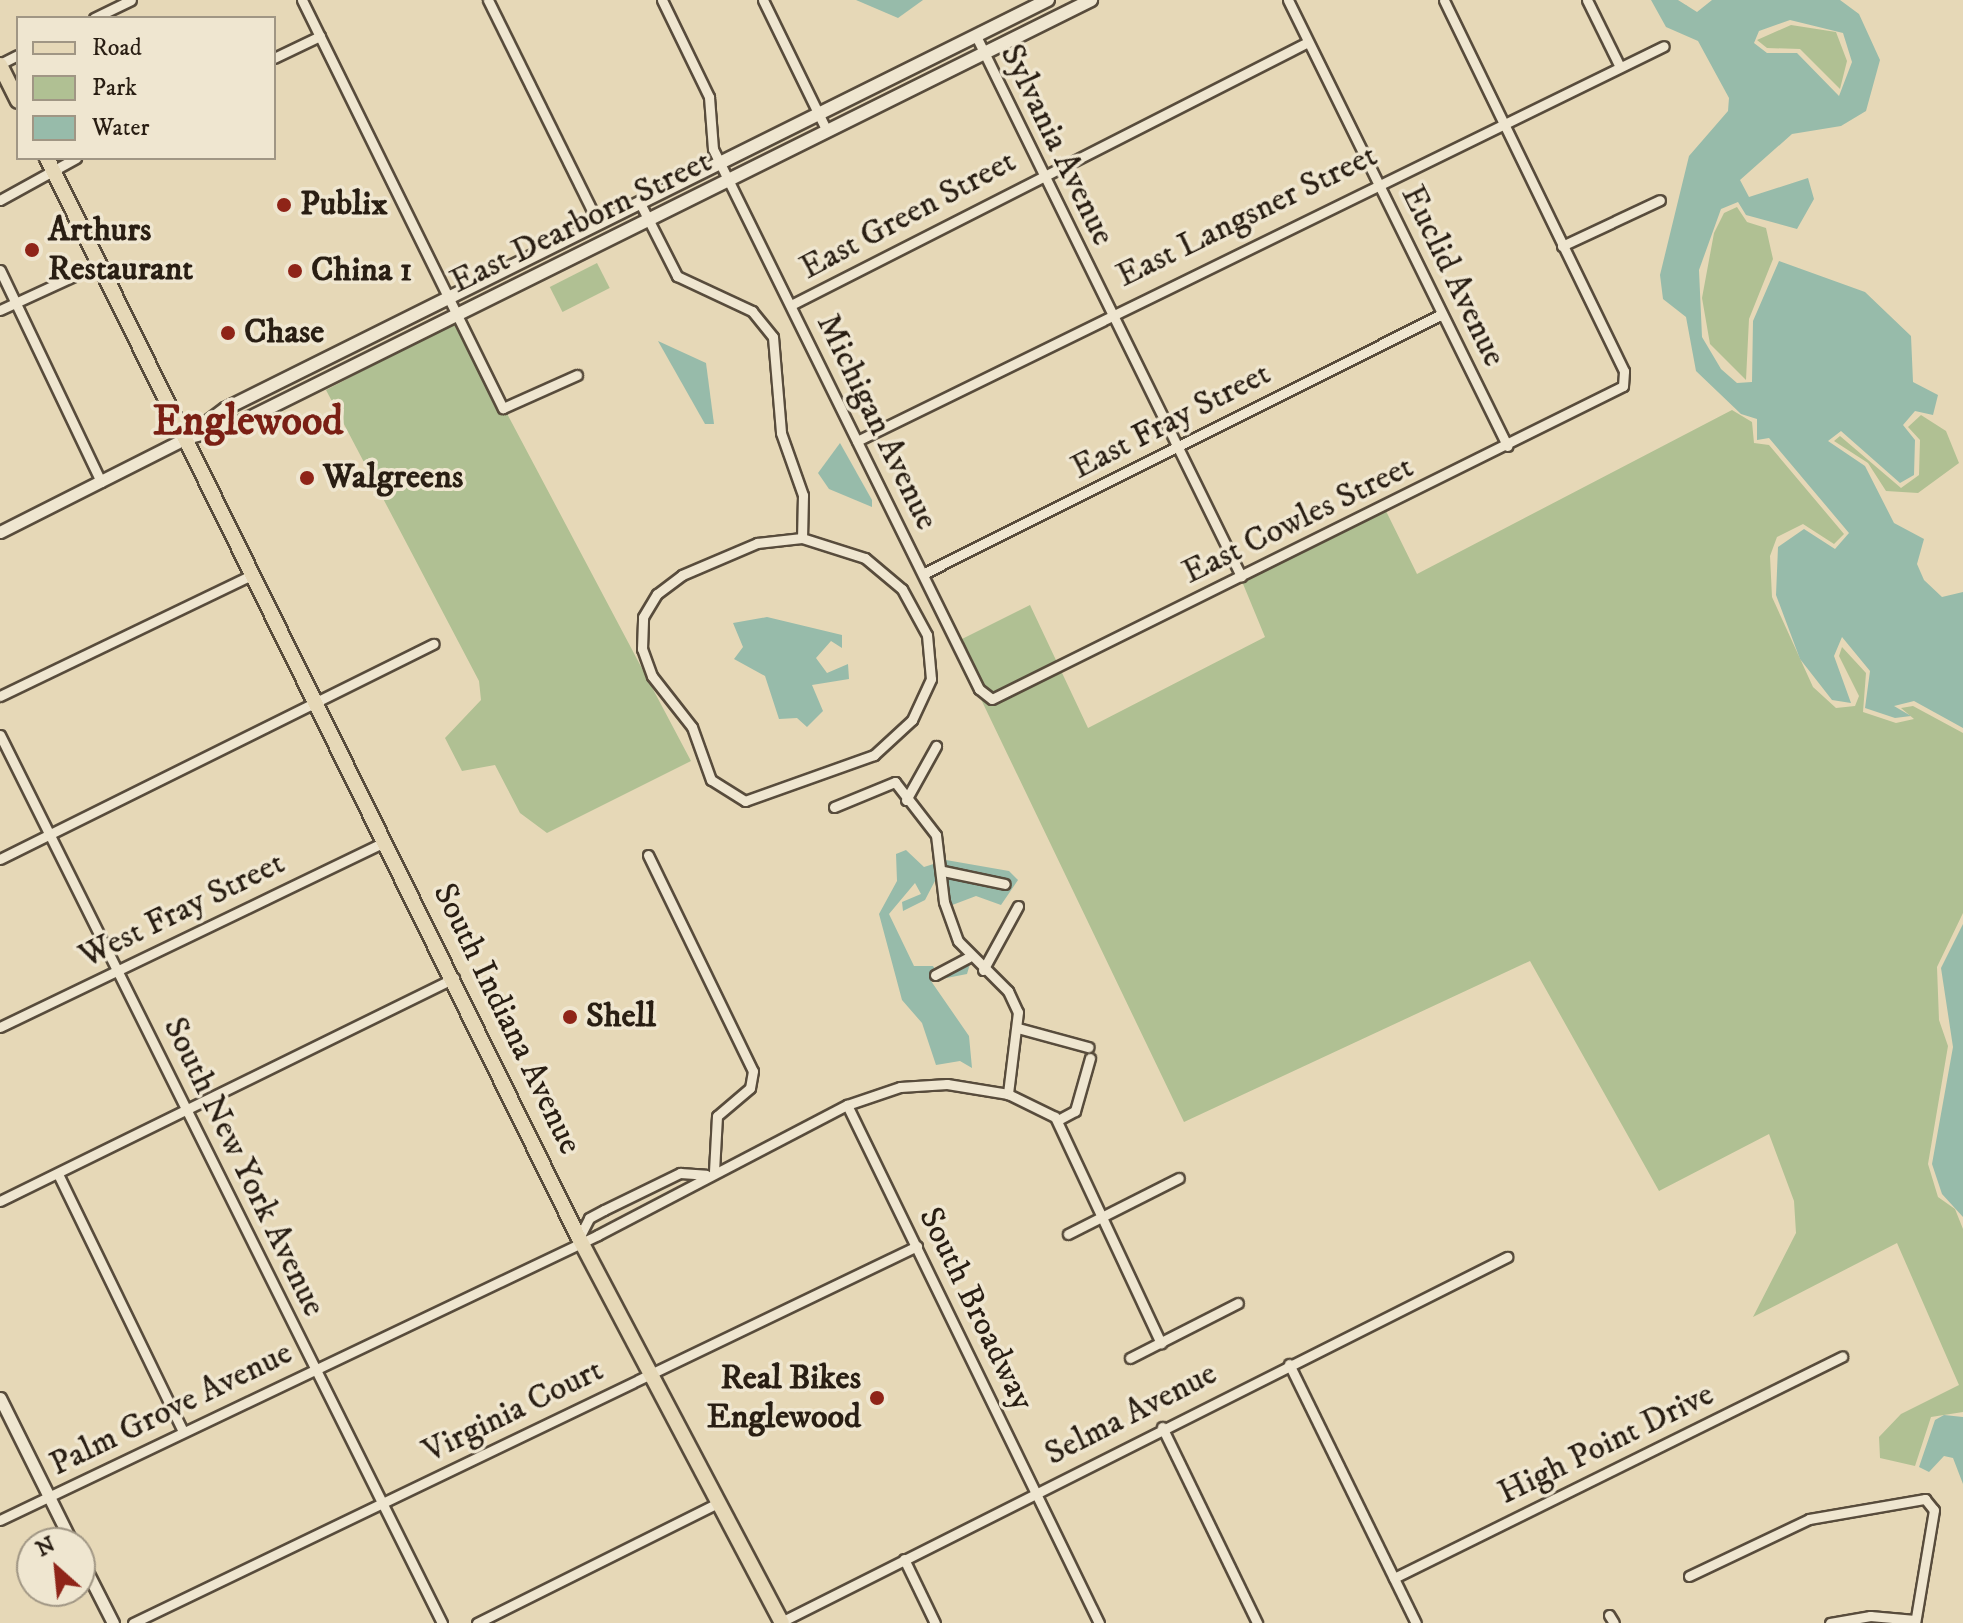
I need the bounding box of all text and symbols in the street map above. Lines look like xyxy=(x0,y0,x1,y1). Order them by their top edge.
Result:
legend xyxy=(16,16,276,160)
text: Road xyxy=(92,33,142,63)
street label: Sylvania Avenue xyxy=(991,38,1123,252)
text: Park xyxy=(92,73,137,103)
text: Water xyxy=(92,113,149,143)
street label: East Langsner Street xyxy=(1110,135,1384,297)
street label: East Dearborn Street xyxy=(444,141,718,303)
street label: East Green Street xyxy=(793,141,1023,289)
street label: Euclid Avenue xyxy=(1392,179,1514,373)
place label: Publix xyxy=(300,185,388,225)
marker: Publix xyxy=(275,196,293,214)
place label: Arthurs Restaurant xyxy=(48,210,193,290)
marker: Arthurs Restaurant xyxy=(23,241,41,259)
place label: China 1 xyxy=(311,251,412,291)
marker: China 1 xyxy=(286,262,304,280)
street label: Michigan Avenue xyxy=(807,307,947,537)
place label: Chase xyxy=(244,313,324,353)
marker: Chase xyxy=(219,324,237,342)
street label: East Fray Street xyxy=(1065,353,1277,489)
district label: Englewood xyxy=(153,397,343,447)
street label: East Cowles Street xyxy=(1176,447,1420,593)
place label: Walgreens xyxy=(323,458,463,498)
marker: Walgreens xyxy=(298,469,316,487)
street label: West Fray Street xyxy=(73,843,291,977)
street label: South Indiana Avenue xyxy=(424,877,590,1161)
place label: Shell xyxy=(586,997,656,1037)
marker: Shell xyxy=(561,1008,579,1026)
street label: South New York Avenue xyxy=(154,1011,334,1323)
street label: South Broadway xyxy=(909,1201,1043,1417)
street label: Palm Grove Avenue xyxy=(43,1333,299,1485)
street label: Virginia Court xyxy=(416,1350,610,1472)
street label: Selma Avenue xyxy=(1038,1353,1224,1475)
place label: Real Bikes Englewood xyxy=(707,1358,861,1438)
street label: High Point Drive xyxy=(1492,1374,1720,1514)
marker: Real Bikes Englewood xyxy=(868,1389,886,1407)
north arrow xyxy=(16,1527,96,1607)
text: N xyxy=(32,1531,60,1563)

